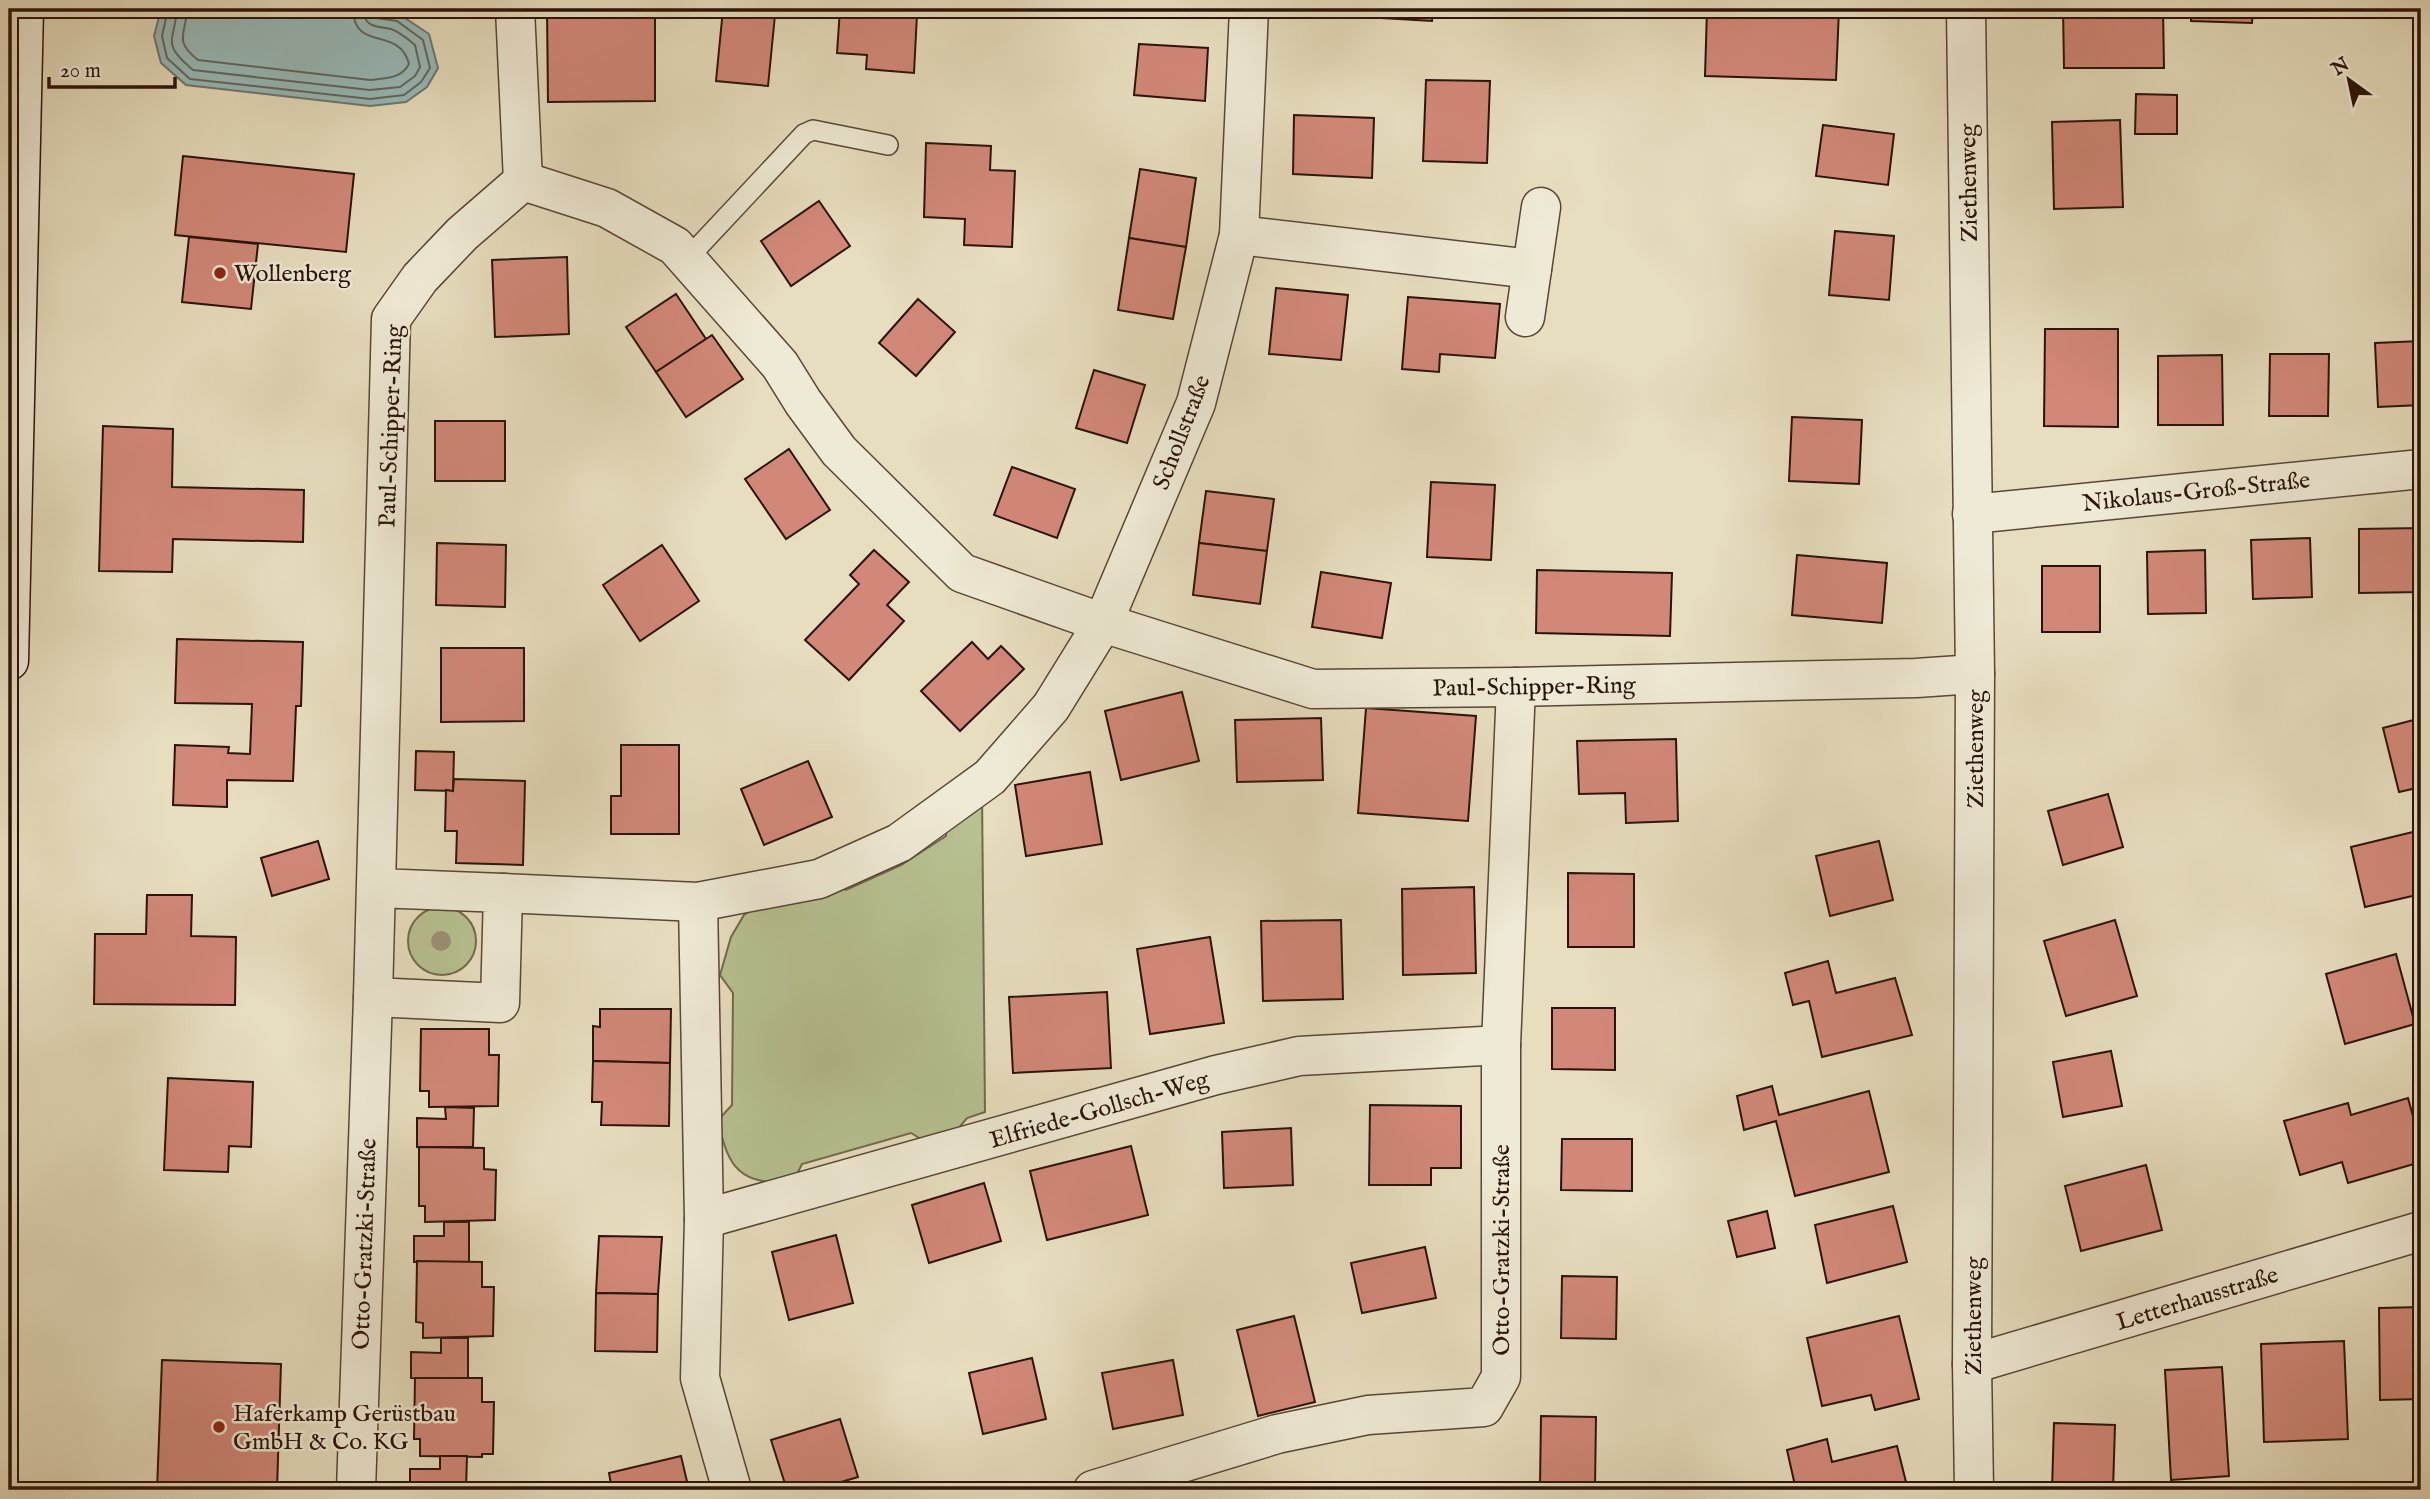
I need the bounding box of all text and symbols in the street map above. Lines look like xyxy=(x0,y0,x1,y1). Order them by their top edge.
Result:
scale bar xyxy=(49,46,175,90)
north arrow xyxy=(2314,46,2384,116)
text: N xyxy=(2327,53,2355,83)
text: 20 m xyxy=(60,58,101,85)
street label: Ziethenweg xyxy=(1953,123,1986,242)
place label: Wollenberg xyxy=(234,259,352,290)
marker: Wollenberg xyxy=(212,265,228,281)
street label: Paul-Schipper-Ring xyxy=(372,323,411,528)
street label: Schollstraße xyxy=(1146,371,1218,494)
street label: Nikolaus-Groß-Straße xyxy=(2081,465,2312,520)
street label: Paul-Schipper-Ring xyxy=(1432,670,1637,705)
street label: Ziethenweg xyxy=(1961,689,1992,808)
street label: Elfriede-Gollsch-Weg xyxy=(986,1064,1213,1157)
street label: Otto-Gratzki-Straße xyxy=(346,1138,385,1350)
street label: Otto-Gratzki-Straße xyxy=(1487,1144,1518,1356)
street label: Ziethenweg xyxy=(1959,1256,1990,1375)
street label: Letterhausstraße xyxy=(2113,1260,2282,1339)
place label: Haferkamp Gerüstbau GmbH & Co. KG xyxy=(233,1399,456,1458)
marker: Haferkamp Gerüstbau GmbH & Co. KG xyxy=(211,1419,227,1435)

